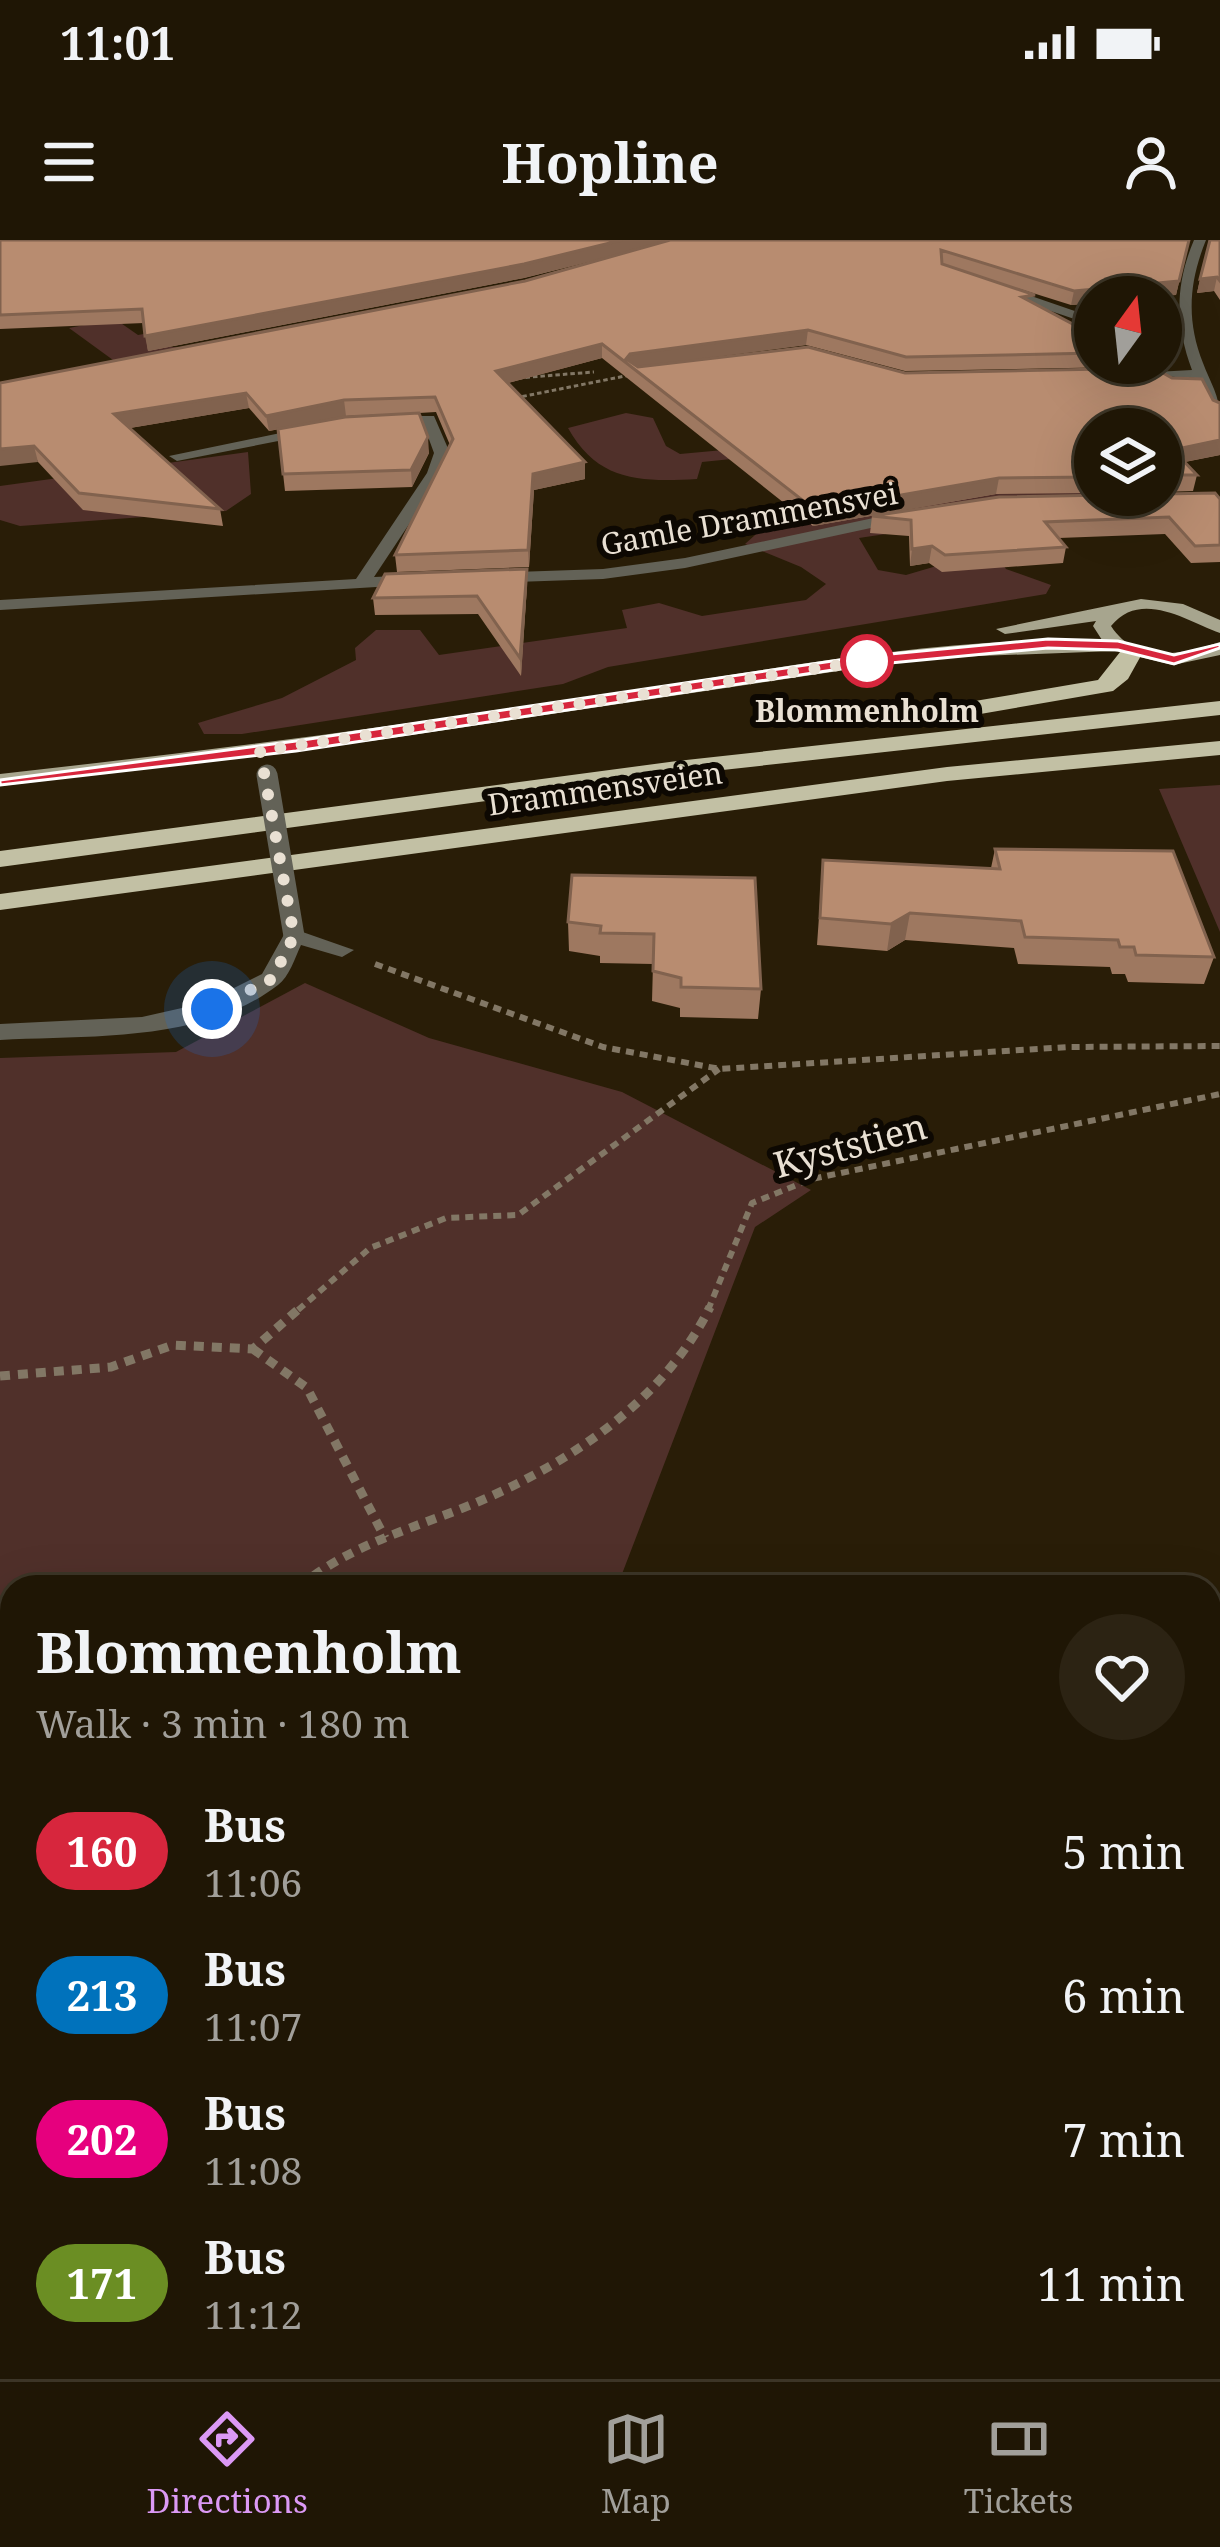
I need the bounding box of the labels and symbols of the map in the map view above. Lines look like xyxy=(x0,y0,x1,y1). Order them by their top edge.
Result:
north arrow xyxy=(1074,276,1182,384)
street label: Gamle Drammensvei xyxy=(597,472,901,564)
marker: Blommenholm xyxy=(842,636,892,686)
place label: Blommenholm xyxy=(755,690,979,731)
street label: Drammensveien xyxy=(485,751,725,825)
your location xyxy=(182,979,242,1039)
street label: Kyststien xyxy=(768,1101,932,1189)

